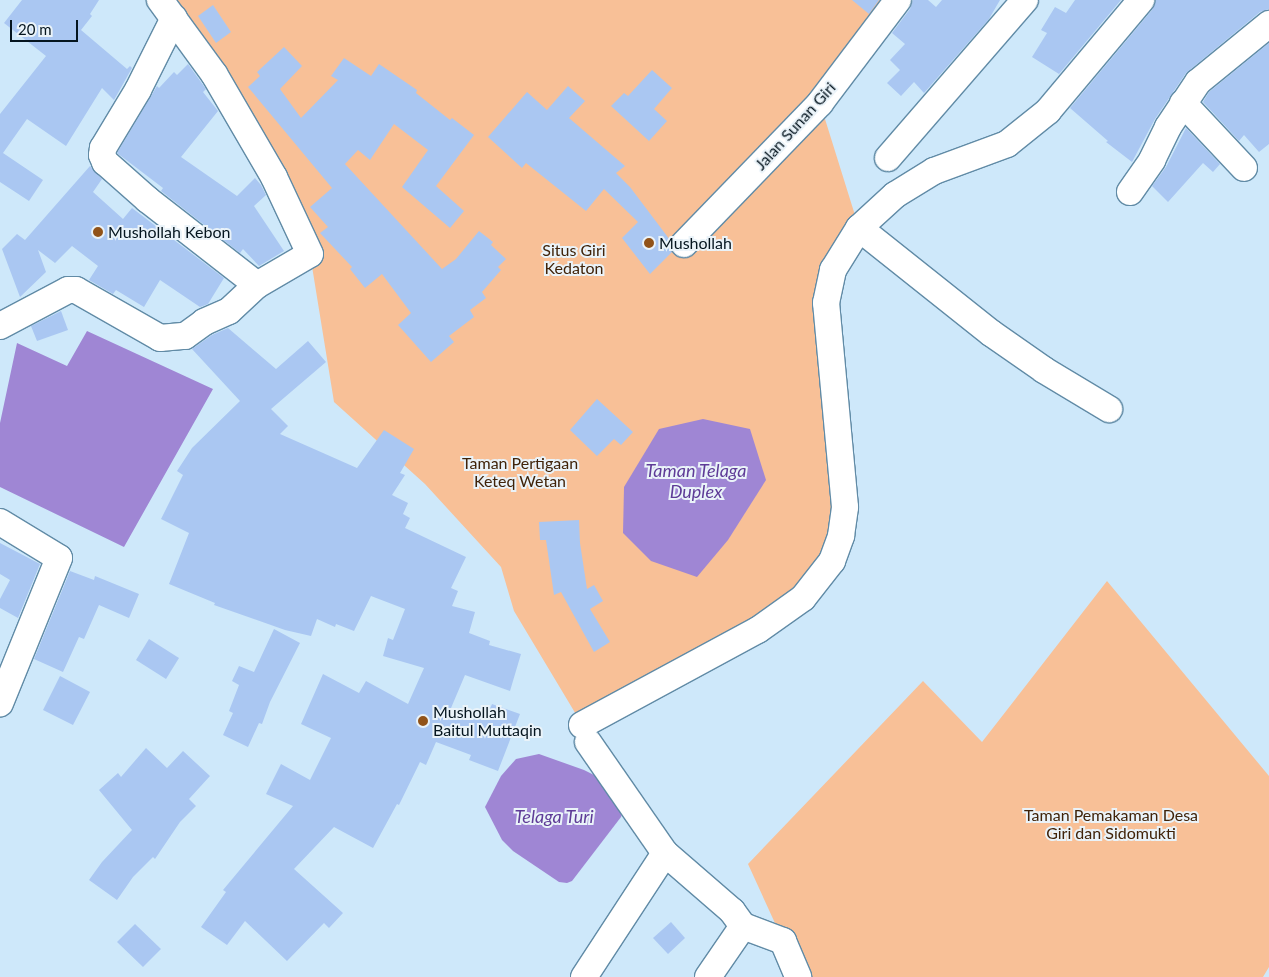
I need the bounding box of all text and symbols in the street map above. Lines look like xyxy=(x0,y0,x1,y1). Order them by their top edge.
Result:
scale bar xyxy=(12,10,80,42)
text: 20 m xyxy=(18,20,52,38)
street label: Jalan Sunan Giri xyxy=(751,78,839,174)
place label: Mushollah Kebon xyxy=(108,222,230,242)
marker: Mushollah Kebon xyxy=(92,226,104,238)
place label: Mushollah xyxy=(659,233,732,253)
marker: Mushollah xyxy=(643,237,655,249)
park label: Situs Giri Kedaton xyxy=(542,240,606,278)
park label: Taman Pertigaan Keteq Wetan xyxy=(462,453,578,491)
water label: Taman Telaga Duplex xyxy=(645,460,747,502)
place label: Mushollah Baitul Muttaqin xyxy=(433,702,542,740)
marker: Mushollah Baitul Muttaqin xyxy=(417,715,429,727)
water label: Telaga Turi xyxy=(514,805,594,827)
park label: Taman Pemakaman Desa Giri dan Sidomukti xyxy=(1024,805,1198,843)

